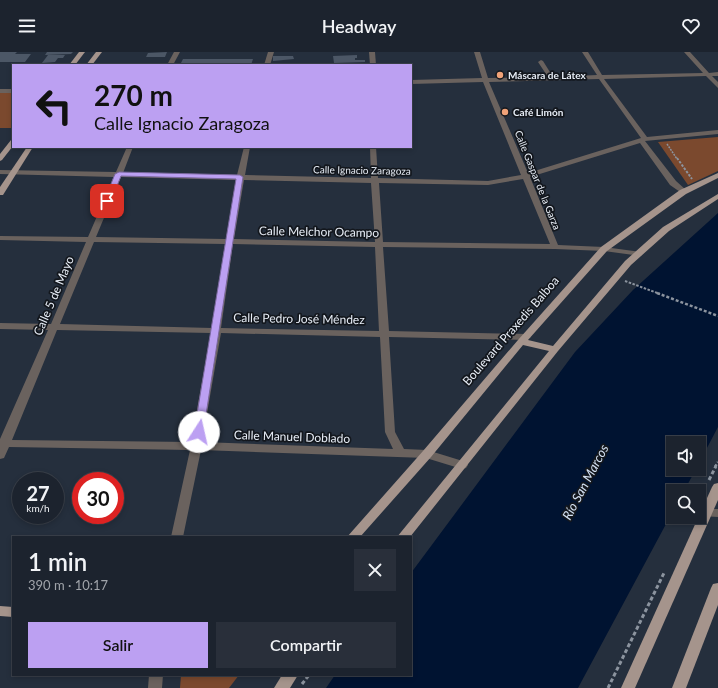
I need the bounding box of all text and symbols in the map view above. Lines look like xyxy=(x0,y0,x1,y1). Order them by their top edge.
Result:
icon: menu xyxy=(16,15,38,37)
text: Headway xyxy=(322,15,396,37)
icon: heart xyxy=(680,15,702,37)
place label: Máscara de Látex xyxy=(508,69,586,81)
marker: Máscara de Látex xyxy=(495,70,505,80)
text: 270 m xyxy=(94,78,173,112)
icon: left xyxy=(28,80,80,132)
place label: Café Limón xyxy=(513,106,564,118)
marker: Café Limón xyxy=(500,107,510,117)
text: Calle Ignacio Zaragoza xyxy=(94,112,270,134)
street label: Calle Gaspar de la Garza xyxy=(513,129,563,231)
street label: Calle Ignacio Zaragoza xyxy=(313,163,411,177)
pin xyxy=(90,184,124,218)
icon: arrive xyxy=(96,190,118,212)
street label: Calle Melchor Ocampo xyxy=(259,223,379,240)
street label: Calle 5 de Mayo xyxy=(30,254,77,338)
street label: Boulevard Praxedis Balboa xyxy=(459,273,562,388)
street label: Calle Pedro José Méndez xyxy=(233,310,365,327)
position arrow xyxy=(178,411,220,453)
street label: Calle Manuel Doblado xyxy=(234,427,351,446)
map controls xyxy=(666,436,706,524)
button: sound xyxy=(666,436,706,476)
water label: Río San Marcos xyxy=(558,442,612,522)
speed limit sign: 30 xyxy=(72,472,124,524)
text: 27 xyxy=(26,481,50,505)
button: search xyxy=(666,484,706,524)
text: km/h xyxy=(26,502,50,514)
text: 1 min xyxy=(28,547,87,576)
button: close xyxy=(354,549,396,591)
text: 390 m · 10:17 xyxy=(28,577,108,593)
button: Salir xyxy=(28,622,208,668)
button: Compartir xyxy=(216,622,396,668)

